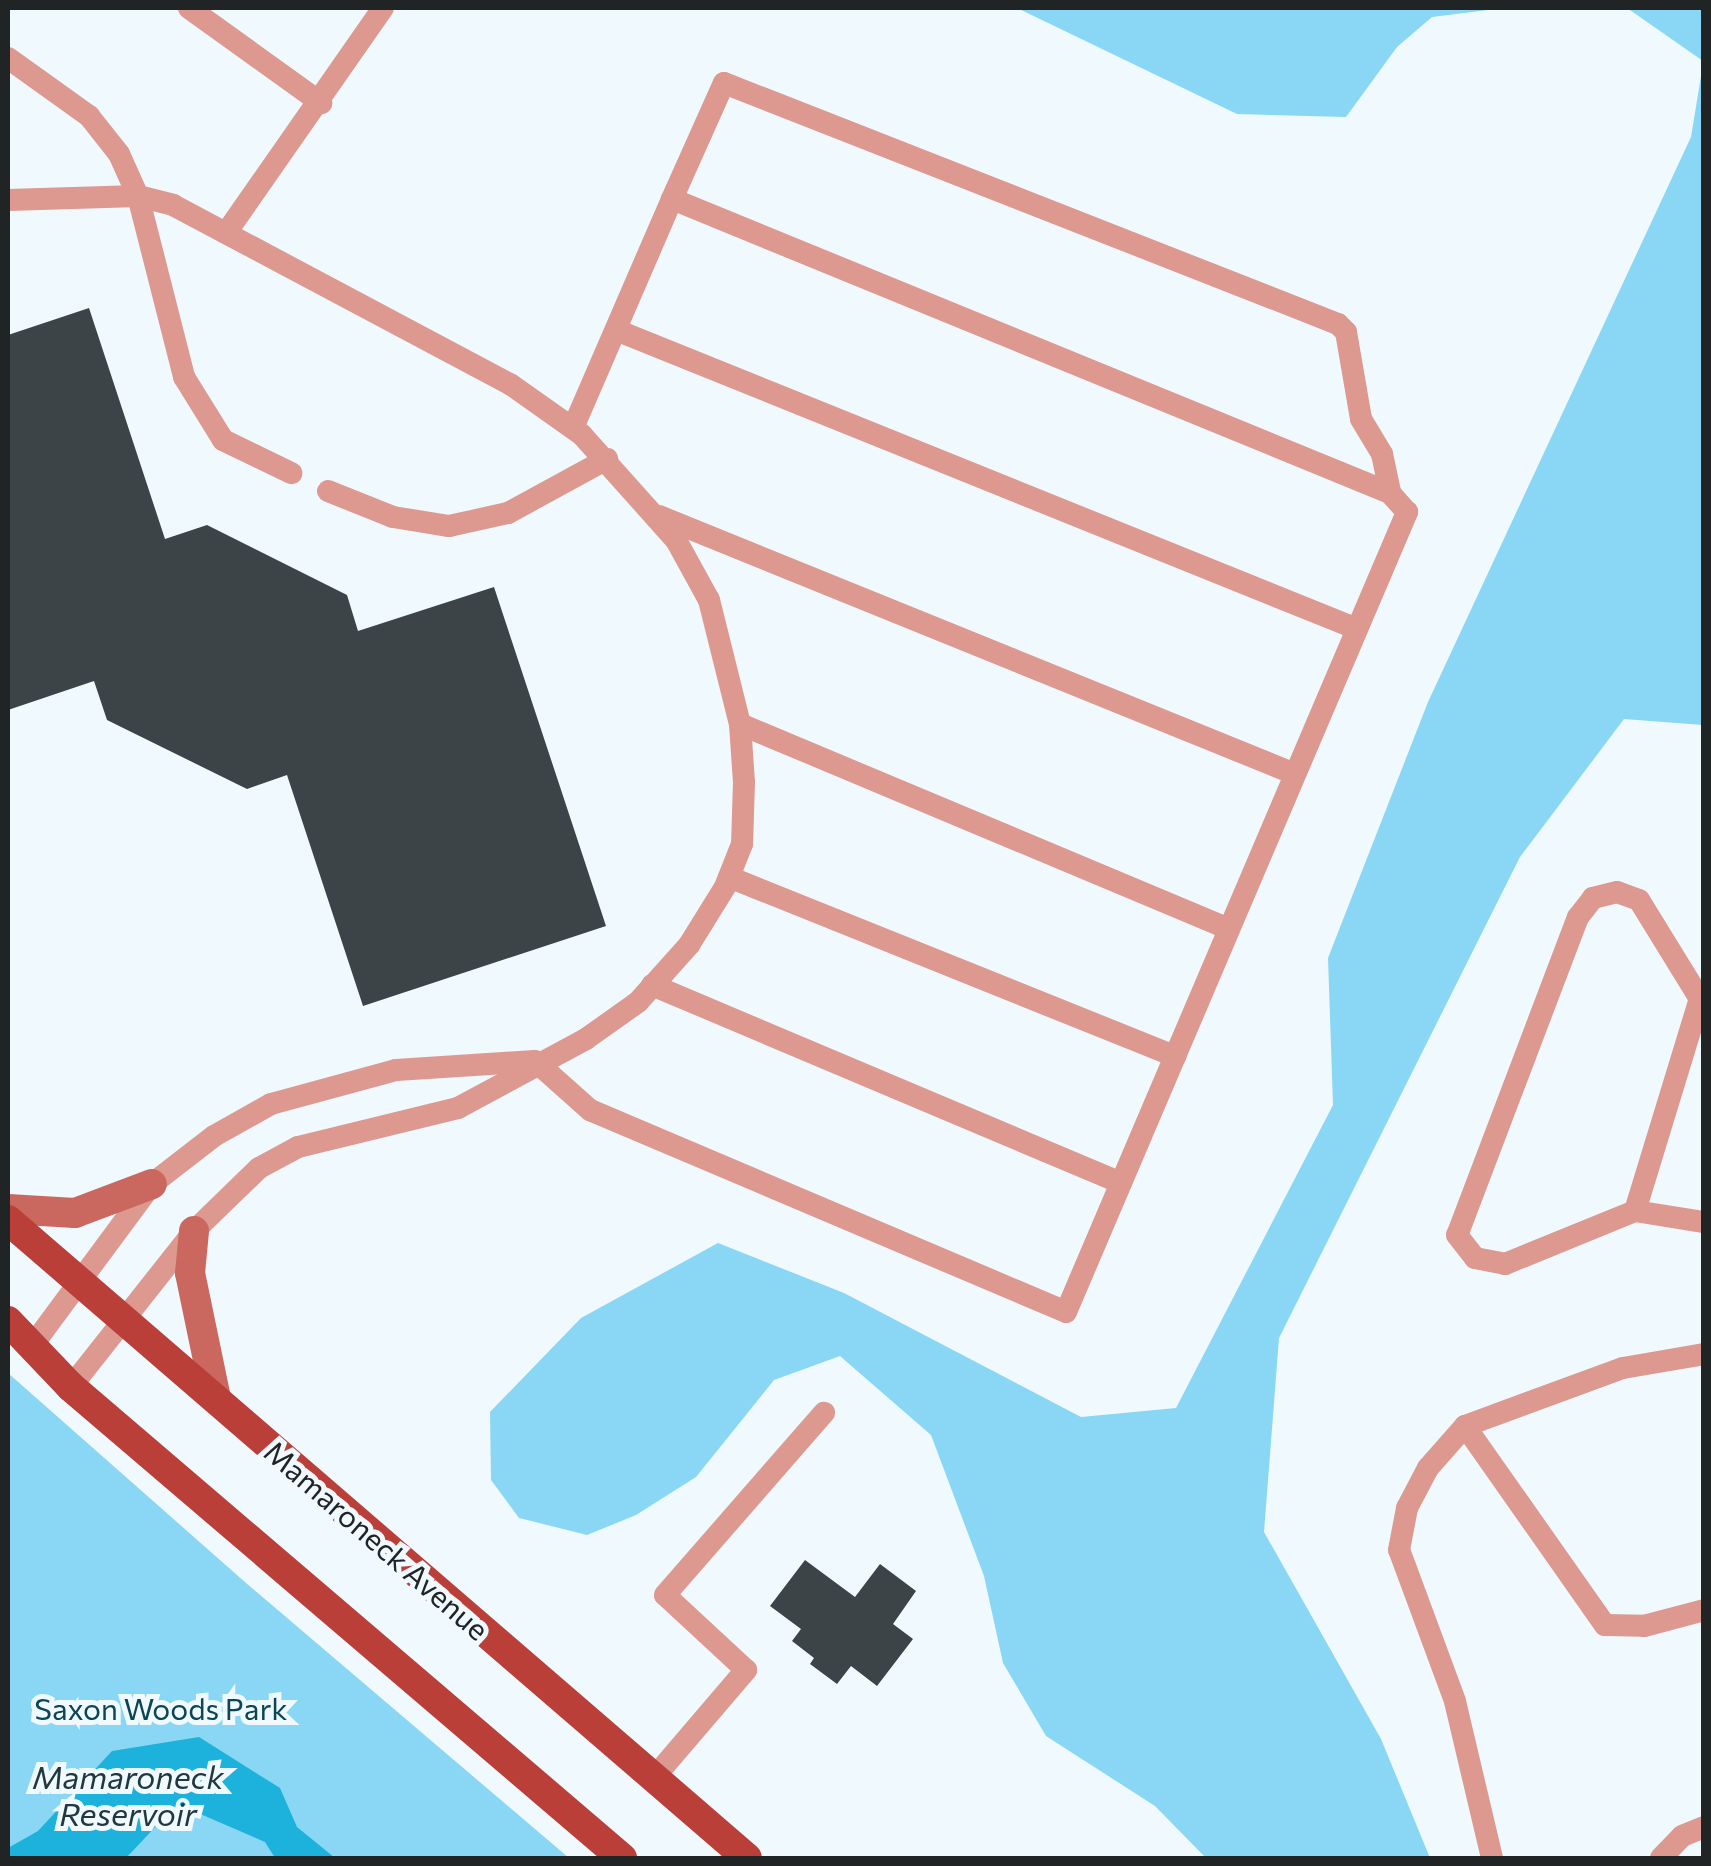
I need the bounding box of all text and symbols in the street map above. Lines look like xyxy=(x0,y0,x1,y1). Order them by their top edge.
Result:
street label: Mamaroneck Avenue xyxy=(258,1433,496,1647)
park label: Saxon Woods Park xyxy=(34,1690,288,1726)
water label: Mamaroneck Reservoir xyxy=(32,1758,224,1833)

